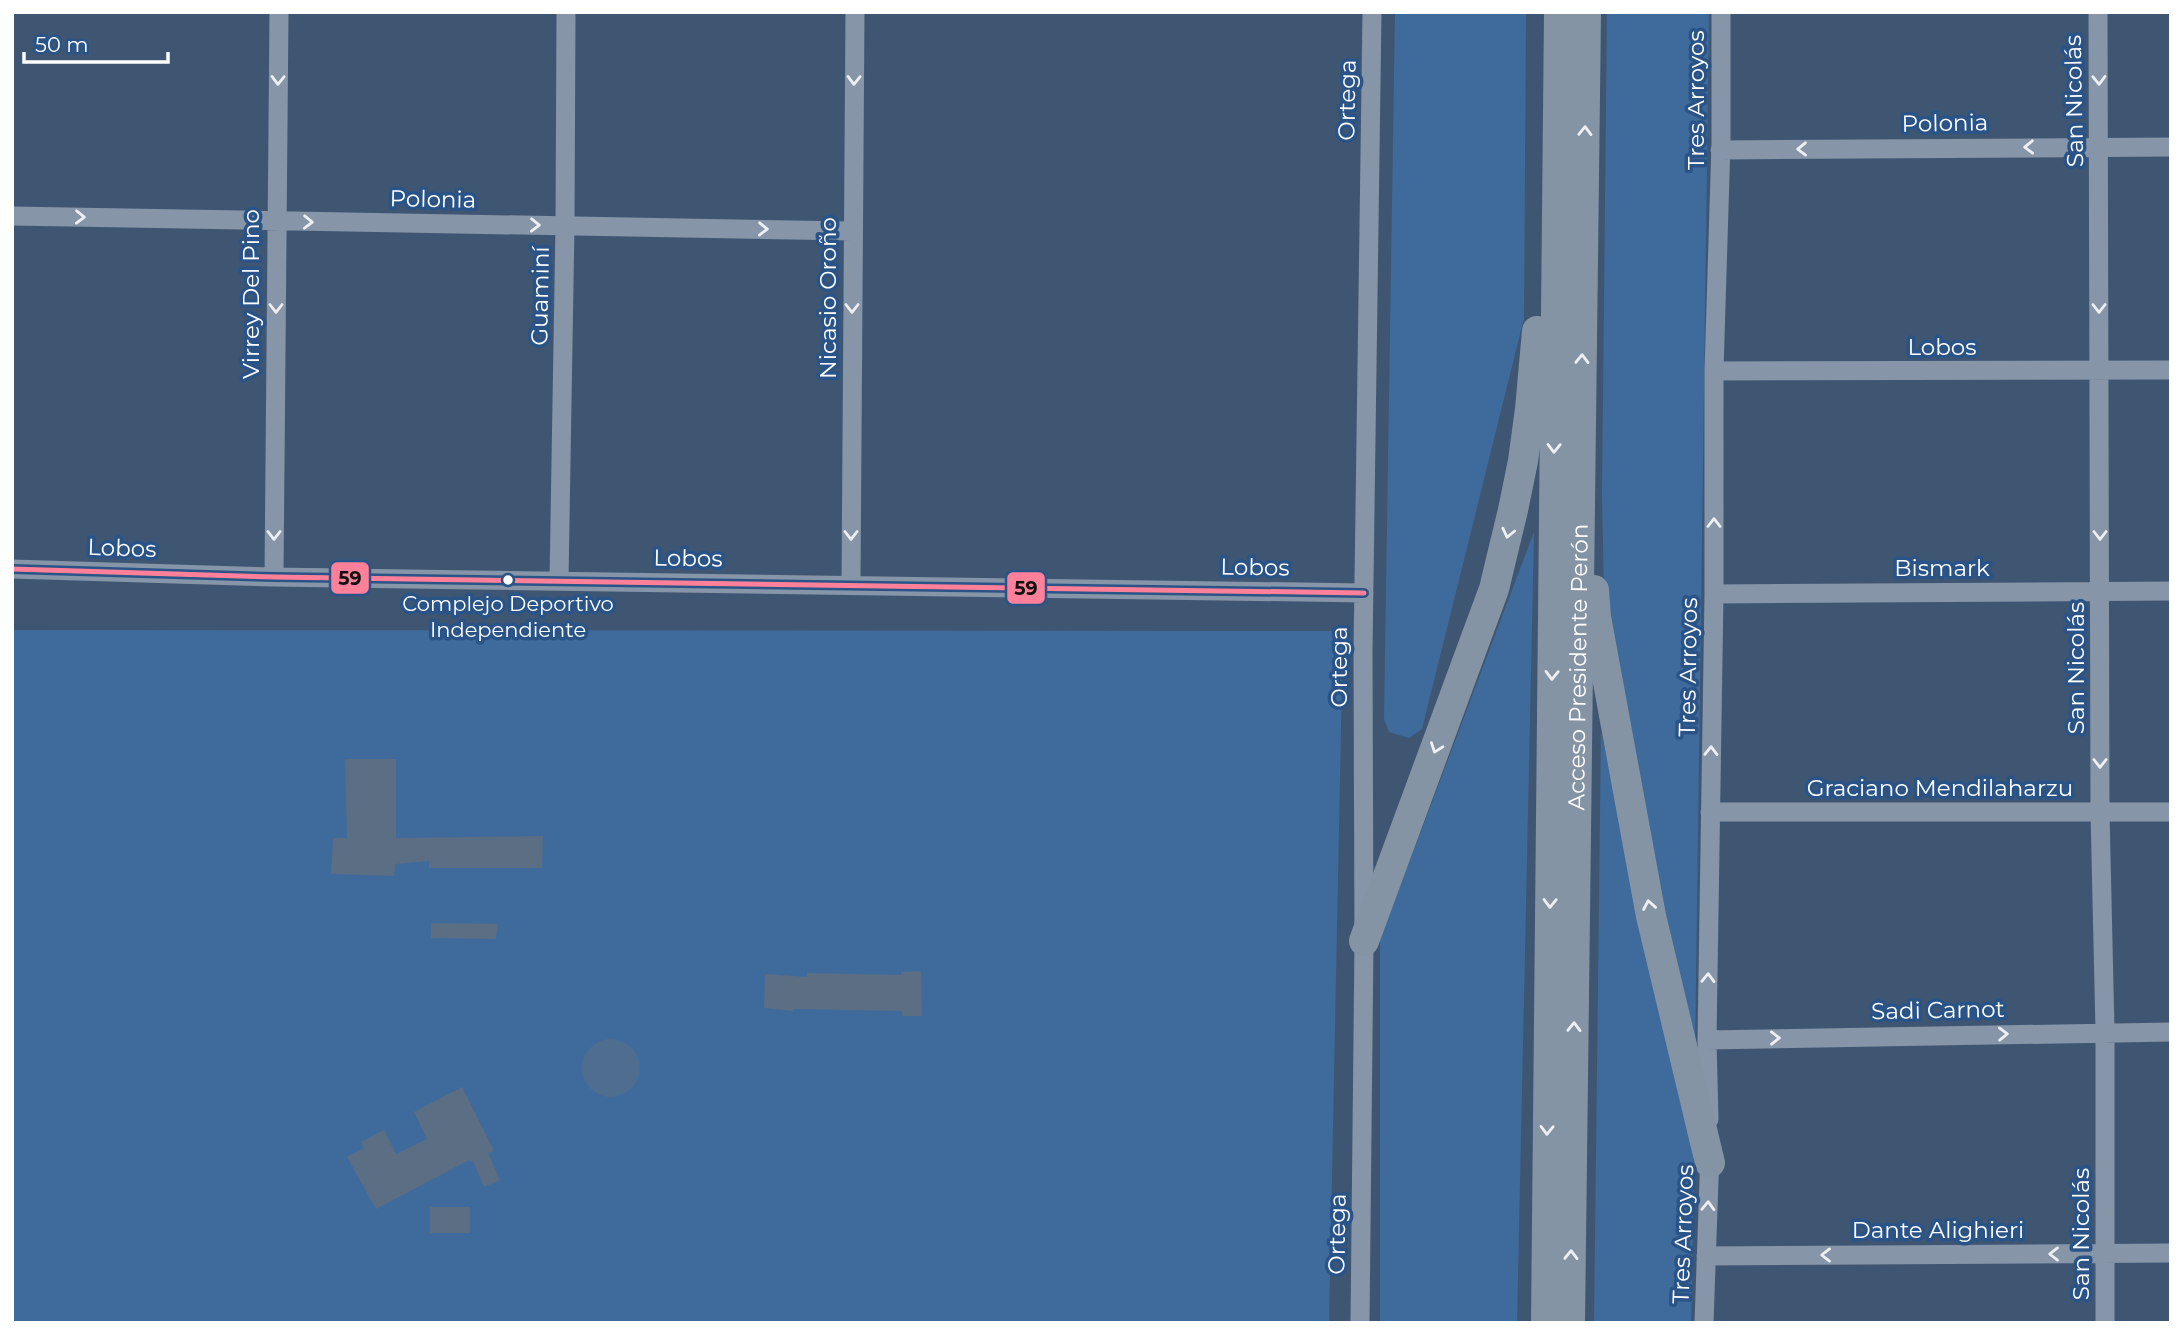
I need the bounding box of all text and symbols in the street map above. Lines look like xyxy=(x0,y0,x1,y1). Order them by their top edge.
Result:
scale bar xyxy=(24,21,168,65)
street label: Tres Arroyos xyxy=(1682,30,1710,170)
text: 50 m xyxy=(35,32,89,57)
street label: San Nicolás xyxy=(2059,35,2089,167)
street label: Ortega xyxy=(1332,59,1362,141)
one-way arrow xyxy=(271,75,286,86)
one-way arrow xyxy=(2091,75,2106,86)
one-way arrow xyxy=(846,76,862,86)
street label: Polonia xyxy=(1901,108,1989,138)
one-way arrow xyxy=(1577,125,1593,136)
one-way arrow xyxy=(2023,139,2034,155)
one-way arrow xyxy=(1796,142,1807,157)
street label: Polonia xyxy=(389,184,477,214)
street label: Virrey Del Pino xyxy=(237,209,265,379)
one-way arrow xyxy=(75,210,86,225)
one-way arrow xyxy=(303,214,314,230)
one-way arrow xyxy=(531,217,541,233)
street label: Nicasio Oroño xyxy=(814,217,842,379)
one-way arrow xyxy=(758,221,769,237)
street label: Guaminí xyxy=(525,245,555,346)
one-way arrow xyxy=(268,303,284,314)
one-way arrow xyxy=(844,303,860,314)
one-way arrow xyxy=(2091,303,2107,314)
street label: Lobos xyxy=(1907,333,1977,361)
one-way arrow xyxy=(1574,353,1589,364)
one-way arrow xyxy=(1546,443,1562,454)
one-way arrow xyxy=(1706,517,1722,528)
street label: Acceso Presidente Perón xyxy=(1562,524,1594,811)
one-way arrow xyxy=(1502,526,1516,538)
one-way arrow xyxy=(266,531,282,541)
one-way arrow xyxy=(843,531,859,541)
one-way arrow xyxy=(2092,531,2108,541)
street label: Lobos xyxy=(87,533,157,563)
street label: Lobos xyxy=(653,543,723,573)
street label: Lobos xyxy=(1220,552,1290,582)
street label: Bismark xyxy=(1894,554,1990,582)
line badge: 59 xyxy=(330,561,370,595)
text: 59 xyxy=(338,567,362,590)
line badge: 59 xyxy=(1006,571,1046,605)
marker: Complejo Deportivo Independiente xyxy=(501,573,515,587)
text: 59 xyxy=(1014,577,1038,600)
place label: Complejo Deportivo Independiente xyxy=(402,591,614,642)
street label: Tres Arroyos xyxy=(1673,597,1703,737)
street label: San Nicolás xyxy=(2062,602,2090,734)
street label: Ortega xyxy=(1325,627,1353,708)
one-way arrow xyxy=(1544,671,1560,681)
one-way arrow xyxy=(1431,742,1445,754)
one-way arrow xyxy=(1703,745,1719,755)
one-way arrow xyxy=(2092,758,2108,769)
street label: Graciano Mendilaharzu xyxy=(1807,774,2073,802)
one-way arrow xyxy=(1542,898,1558,909)
one-way arrow xyxy=(1642,900,1657,911)
one-way arrow xyxy=(1700,972,1716,983)
street label: Sadi Carnot xyxy=(1871,995,2005,1025)
one-way arrow xyxy=(1566,1021,1581,1032)
one-way arrow xyxy=(1998,1026,2009,1041)
one-way arrow xyxy=(1771,1030,1781,1046)
one-way arrow xyxy=(1540,1125,1555,1136)
street label: Tres Arroyos xyxy=(1667,1164,1699,1304)
street label: San Nicolás xyxy=(2067,1168,2095,1300)
street label: Ortega xyxy=(1322,1193,1352,1275)
one-way arrow xyxy=(1701,1200,1716,1211)
street label: Dante Alighieri xyxy=(1852,1216,2024,1244)
one-way arrow xyxy=(2048,1246,2058,1262)
one-way arrow xyxy=(1820,1247,1831,1263)
one-way arrow xyxy=(1563,1249,1579,1259)

